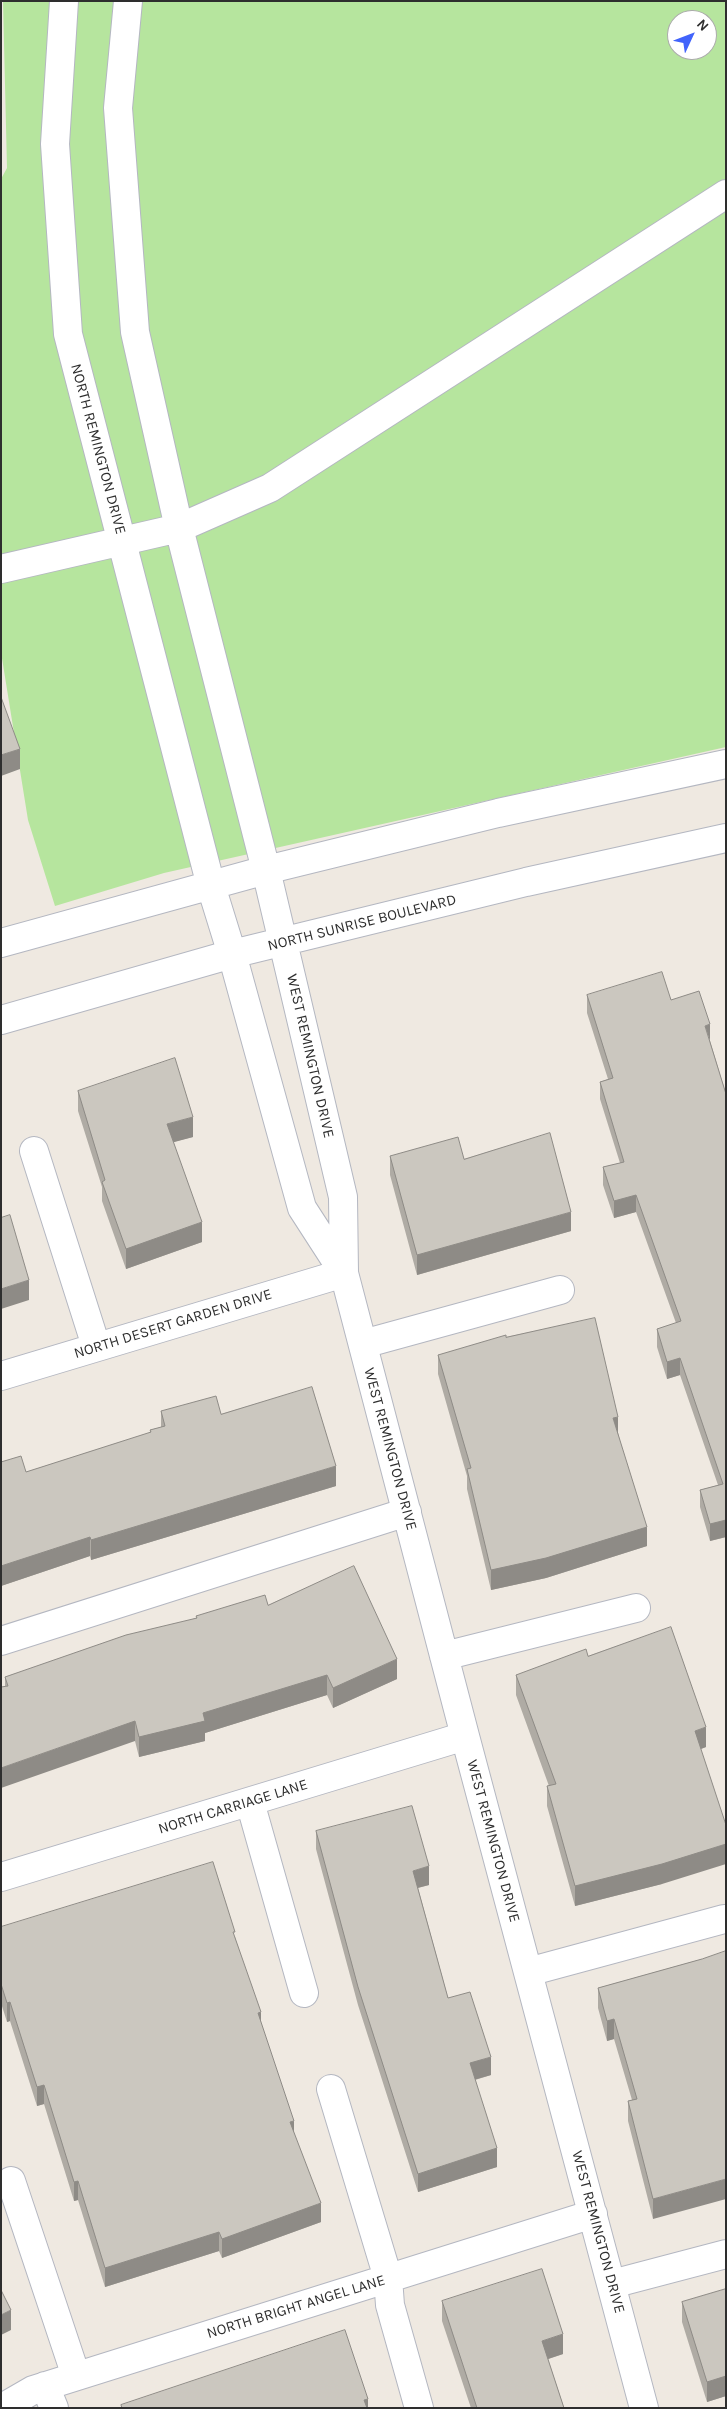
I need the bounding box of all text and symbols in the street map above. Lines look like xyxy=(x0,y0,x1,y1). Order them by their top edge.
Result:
north arrow xyxy=(667,10,717,60)
text: N xyxy=(693,16,712,35)
street label: NORTH REMINGTON DRIVE xyxy=(67,362,129,536)
street label: NORTH SUNRISE BOULEVARD xyxy=(266,891,458,955)
street label: WEST REMINGTON DRIVE xyxy=(282,972,338,1140)
street label: NORTH DESERT GARDEN DRIVE xyxy=(72,1285,274,1363)
street label: WEST REMINGTON DRIVE xyxy=(360,1366,420,1532)
street label: WEST REMINGTON DRIVE xyxy=(463,1758,523,1924)
street label: NORTH CARRIAGE LANE xyxy=(156,1776,310,1838)
street label: WEST REMINGTON DRIVE xyxy=(568,2149,628,2315)
street label: NORTH BRIGHT ANGEL LANE xyxy=(205,2271,387,2343)

